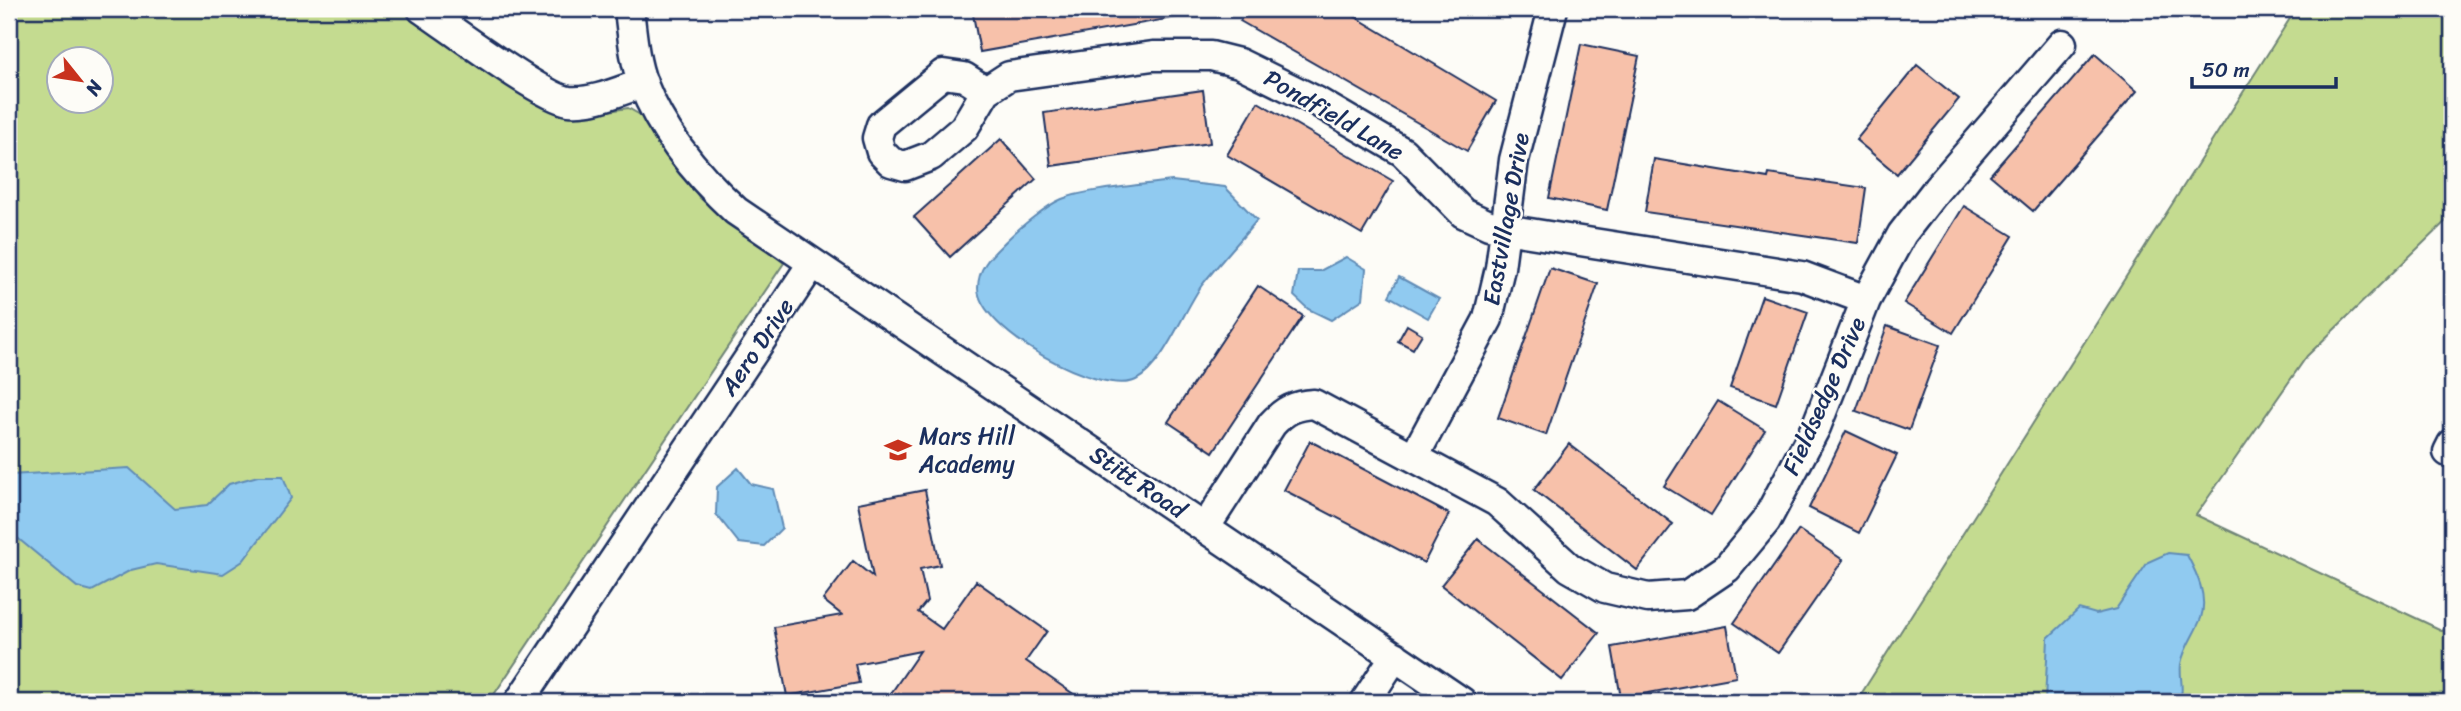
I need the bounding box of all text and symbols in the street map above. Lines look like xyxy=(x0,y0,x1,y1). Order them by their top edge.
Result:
north arrow xyxy=(46,46,116,116)
scale bar xyxy=(2192,46,2335,90)
text: 50 m xyxy=(2202,51,2250,89)
street label: Pondfield Lane xyxy=(1256,58,1412,172)
text: N xyxy=(76,73,112,103)
street label: Eastvillage Drive xyxy=(1470,129,1542,309)
street label: Aero Drive xyxy=(708,289,805,405)
street label: Fieldsedge Drive xyxy=(1770,309,1878,482)
place label: Mars Hill Academy xyxy=(918,415,1016,485)
street label: Stitt Road xyxy=(1081,434,1197,531)
school or university icon: Mars Hill Academy xyxy=(883,435,913,465)

